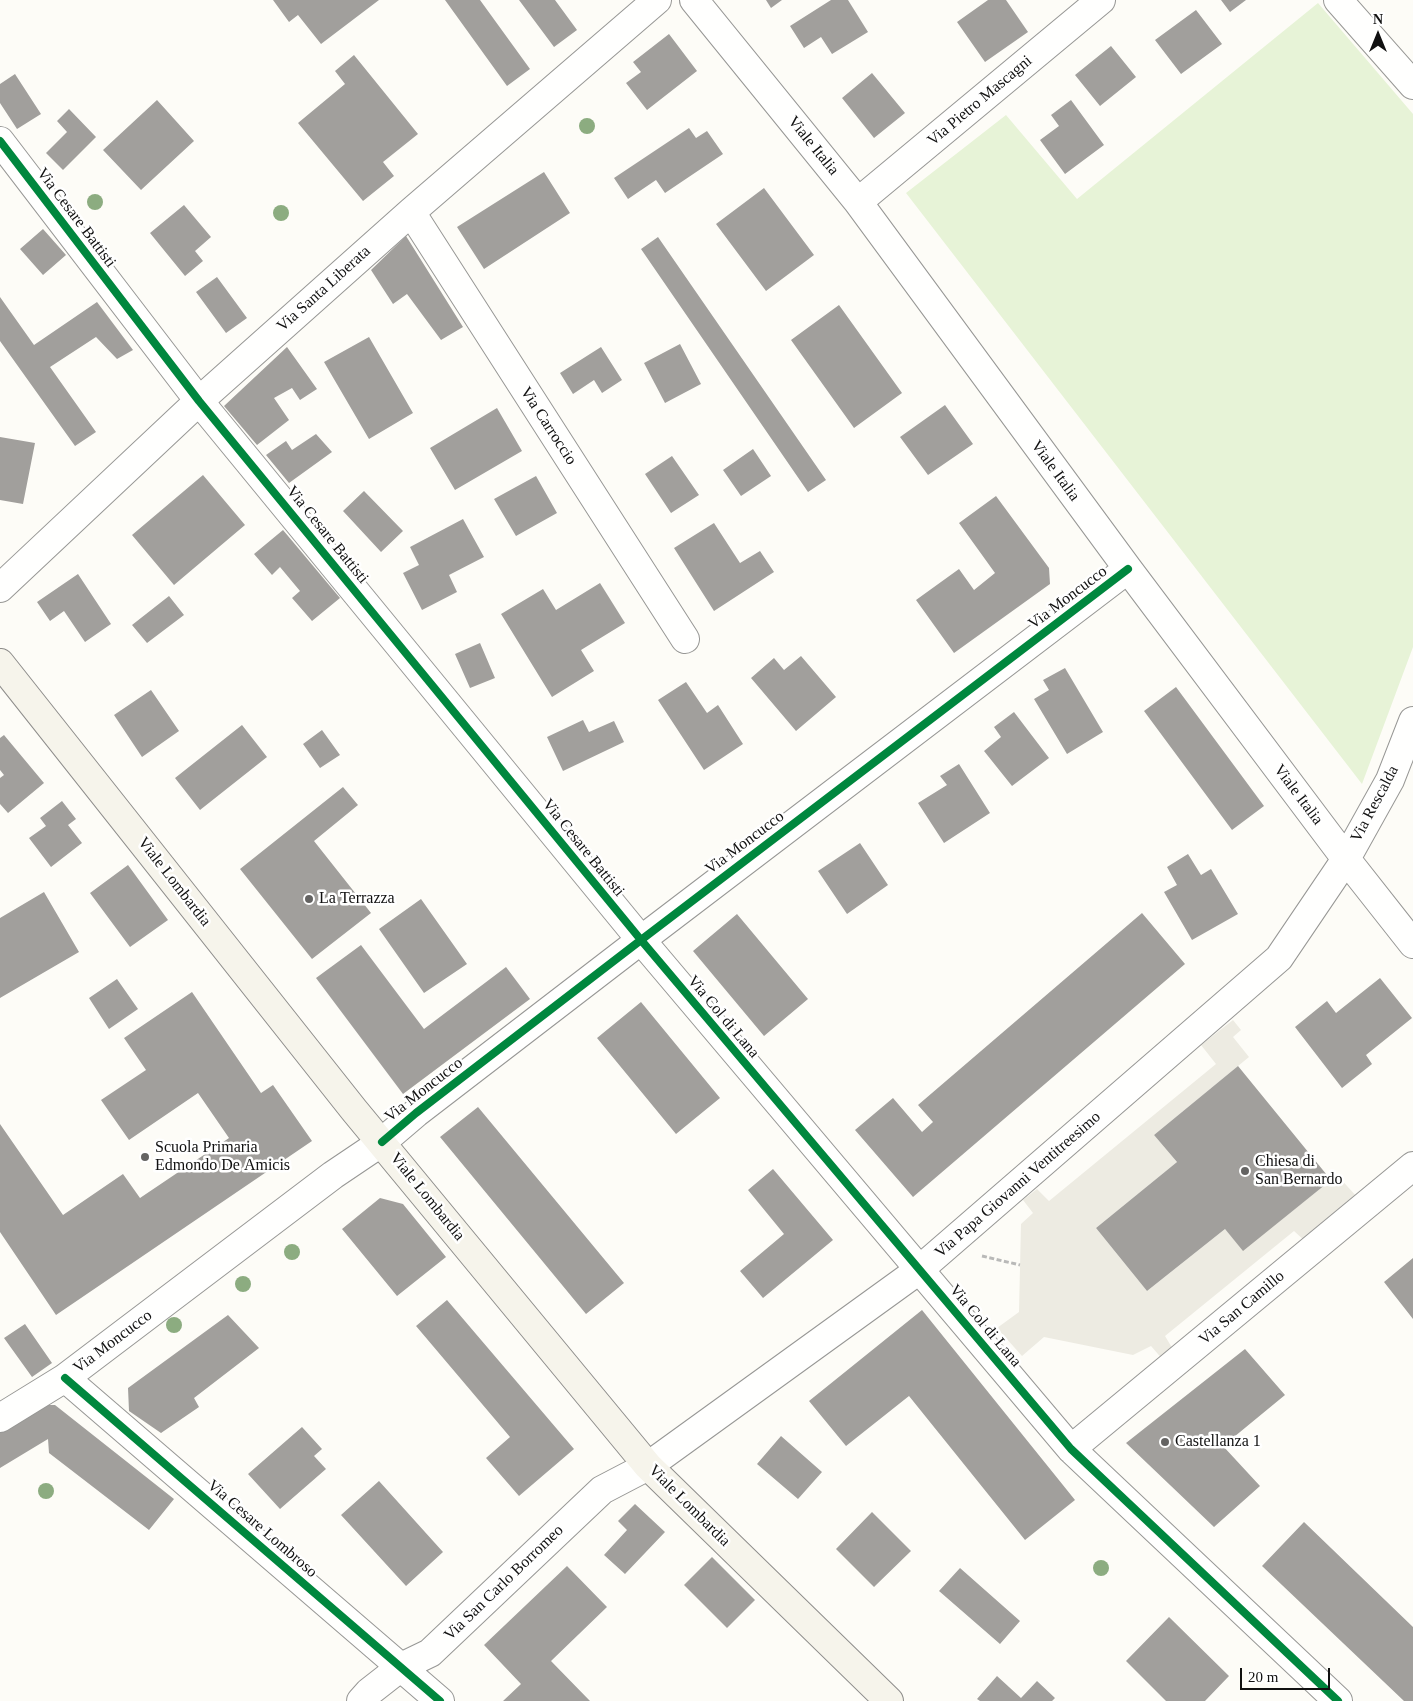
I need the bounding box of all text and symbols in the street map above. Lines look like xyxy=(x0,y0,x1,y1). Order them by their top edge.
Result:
north arrow xyxy=(1353,10,1403,60)
text: N xyxy=(1373,12,1383,27)
street label: Via Pietro Mascagni xyxy=(924,52,1036,150)
street label: Viale Italia xyxy=(783,113,843,179)
street label: Via Cesare Battisti xyxy=(32,164,120,272)
street label: Via Santa Liberata xyxy=(273,242,375,336)
street label: Via Carroccio xyxy=(516,383,580,469)
street label: Viale Italia xyxy=(1026,437,1084,505)
street label: Via Cesare Battisti xyxy=(282,482,372,588)
street label: Via Moncucco xyxy=(1025,562,1111,634)
street label: Viale Italia xyxy=(1269,761,1327,829)
street label: Via Rescalda xyxy=(1347,762,1403,846)
street label: Via Cesare Battisti xyxy=(538,795,628,901)
street label: Via Moncucco xyxy=(702,807,788,879)
street label: Viale Lombardia xyxy=(133,834,215,930)
place label: La Terrazza xyxy=(319,889,395,909)
marker: La Terrazza xyxy=(303,893,315,905)
street label: Via Col di Lana xyxy=(683,972,763,1062)
street label: Via Moncucco xyxy=(381,1054,467,1126)
street label: Via Papa Giovanni Ventitreesimo xyxy=(931,1108,1105,1262)
place label: Scuola Primaria Edmondo De Amicis xyxy=(155,1138,290,1176)
street label: Viale Lombardia xyxy=(386,1149,468,1245)
marker: Scuola Primaria Edmondo De Amicis xyxy=(139,1151,151,1163)
place label: Chiesa di San Bernardo xyxy=(1255,1152,1343,1190)
marker: Chiesa di San Bernardo xyxy=(1239,1165,1251,1177)
street label: Via San Camillo xyxy=(1195,1267,1289,1349)
street label: Via Col di Lana xyxy=(945,1281,1025,1371)
street label: Via Moncucco xyxy=(70,1306,156,1378)
place label: Castellanza 1 xyxy=(1175,1432,1261,1452)
marker: Castellanza 1 xyxy=(1159,1436,1171,1448)
street label: Viale Lombardia xyxy=(644,1461,734,1551)
street label: Via Cesare Lombroso xyxy=(203,1476,321,1582)
street label: Via San Carlo Borromeo xyxy=(440,1521,568,1645)
scale bar xyxy=(1243,1658,1333,1690)
text: 20 m xyxy=(1248,1669,1278,1685)

